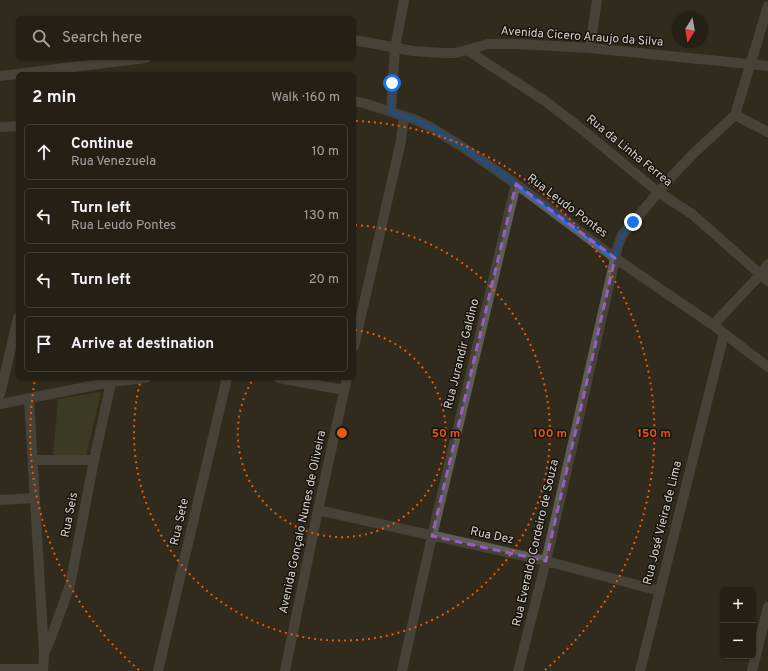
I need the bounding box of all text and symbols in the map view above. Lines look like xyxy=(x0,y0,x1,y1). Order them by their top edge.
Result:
north arrow xyxy=(672,12,708,48)
search box xyxy=(16,16,356,60)
street label: Avenida Cicero Araujo da Silva xyxy=(500,23,664,51)
icon: search xyxy=(30,27,52,49)
text: Search here xyxy=(62,29,142,48)
route start xyxy=(383,74,401,92)
text: 2 min xyxy=(32,87,76,109)
text: Walk · 160 m xyxy=(271,90,340,106)
street label: Rua da Linha Ferrea xyxy=(583,111,675,191)
text: Continue xyxy=(71,135,133,154)
icon: ahead xyxy=(33,141,55,163)
text: 10 m xyxy=(312,144,339,160)
text: Rua Venezuela xyxy=(71,154,156,170)
street label: Rua Leudo Pontes xyxy=(523,170,611,242)
text: Turn left xyxy=(71,199,131,218)
icon: left xyxy=(33,205,55,227)
text: 130 m xyxy=(304,208,339,224)
route end xyxy=(624,213,642,231)
text: Rua Leudo Pontes xyxy=(71,218,176,234)
icon: left xyxy=(33,269,55,291)
text: Turn left xyxy=(71,271,131,290)
text: 20 m xyxy=(309,272,339,288)
street label: Rua Jurandir Galdino xyxy=(441,297,484,411)
icon: arrive xyxy=(33,333,55,355)
text: Arrive at destination xyxy=(71,335,214,354)
centre of rings xyxy=(335,426,349,440)
text: 50 m xyxy=(432,426,460,442)
text: 100 m xyxy=(533,426,567,442)
text: 150 m xyxy=(637,426,671,442)
street label: Avenida Gonçalo Nunes de Oliveira xyxy=(276,429,330,615)
street label: Rua Everaldo Cordeiro de Souza xyxy=(509,458,563,628)
street label: Rua José Vieira de Lima xyxy=(640,459,686,587)
street label: Rua Seis xyxy=(58,491,82,539)
street label: Rua Sete xyxy=(167,497,193,547)
street label: Rua Dez xyxy=(469,524,515,548)
map controls xyxy=(720,587,756,659)
button: + xyxy=(720,587,756,623)
button: − xyxy=(720,623,756,659)

